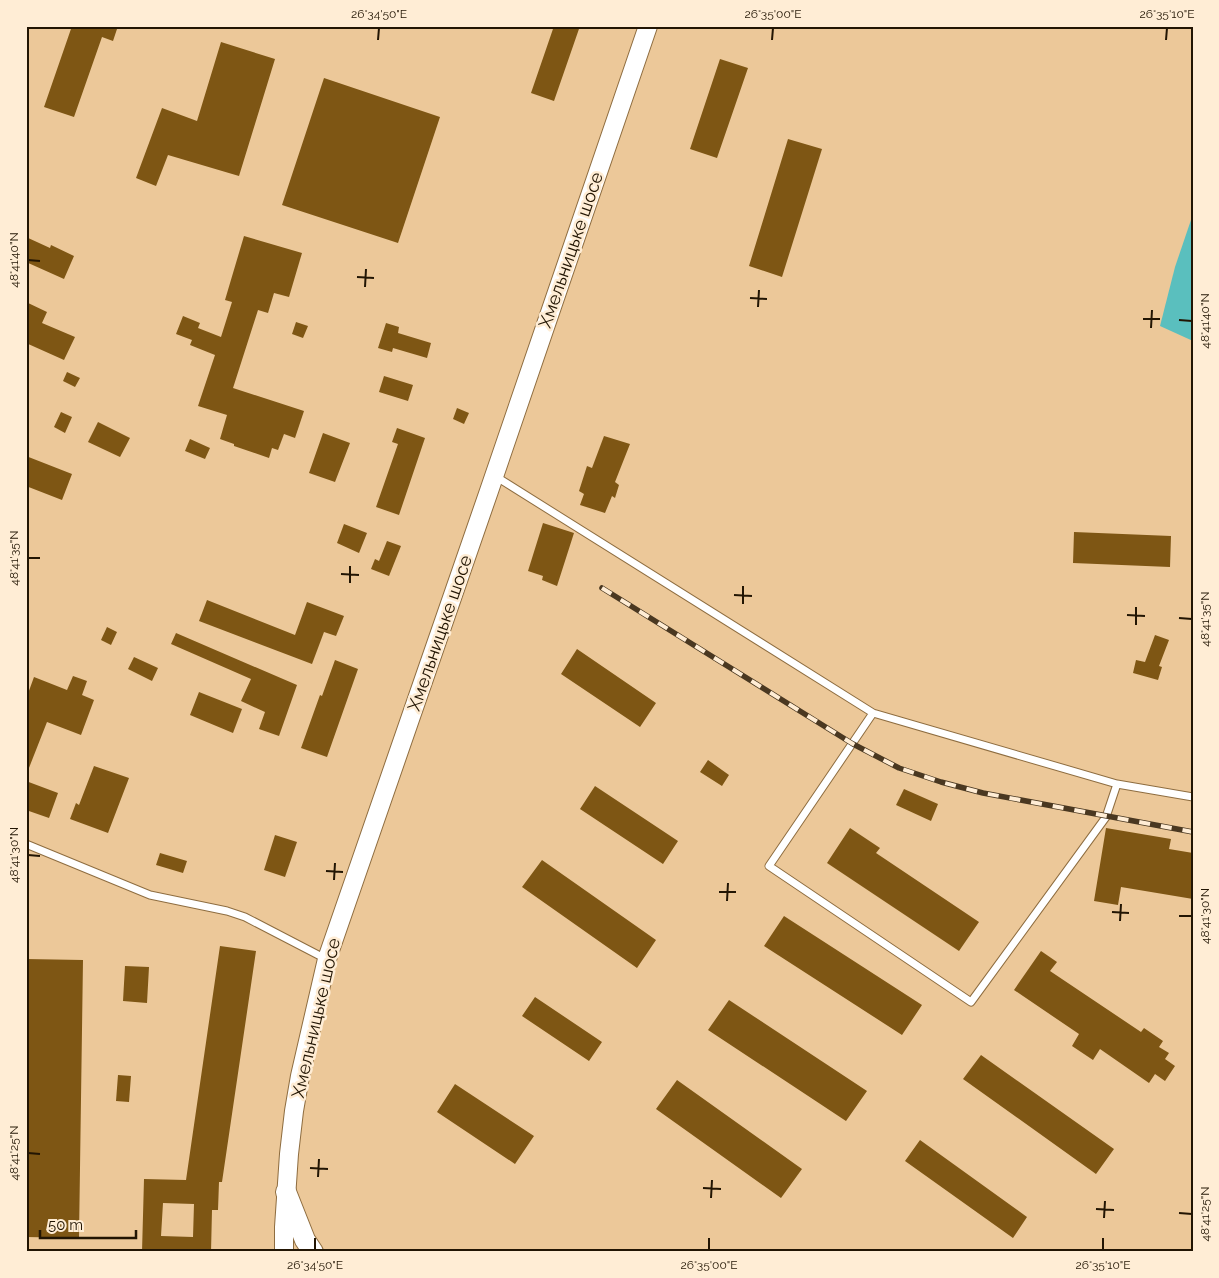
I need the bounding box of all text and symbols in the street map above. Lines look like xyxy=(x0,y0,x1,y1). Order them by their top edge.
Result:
text: 26°34'50"E xyxy=(351,7,407,21)
text: 26°35'00"E xyxy=(744,7,802,21)
text: 26°35'10"E xyxy=(1139,7,1195,21)
street label: Хмельницьке шосе xyxy=(534,169,607,331)
text: 48°41'40"N xyxy=(7,232,21,288)
text: 48°41'40"N xyxy=(1198,293,1212,349)
text: 48°41'35"N xyxy=(7,530,21,586)
street label: Хмельницьке шосе xyxy=(403,552,476,714)
text: 48°41'35"N xyxy=(1198,591,1212,647)
text: 48°41'30"N xyxy=(7,827,21,883)
text: 48°41'30"N xyxy=(1198,888,1212,944)
street label: Хмельницьке шосе xyxy=(287,935,344,1100)
text: 48°41'25"N xyxy=(7,1125,21,1181)
text: 48°41'25"N xyxy=(1198,1186,1212,1242)
scale bar xyxy=(40,1208,136,1240)
text: 50 m xyxy=(48,1216,83,1234)
text: 26°34'50"E xyxy=(287,1258,343,1272)
text: 26°35'00"E xyxy=(680,1258,738,1272)
text: 26°35'10"E xyxy=(1075,1258,1131,1272)

